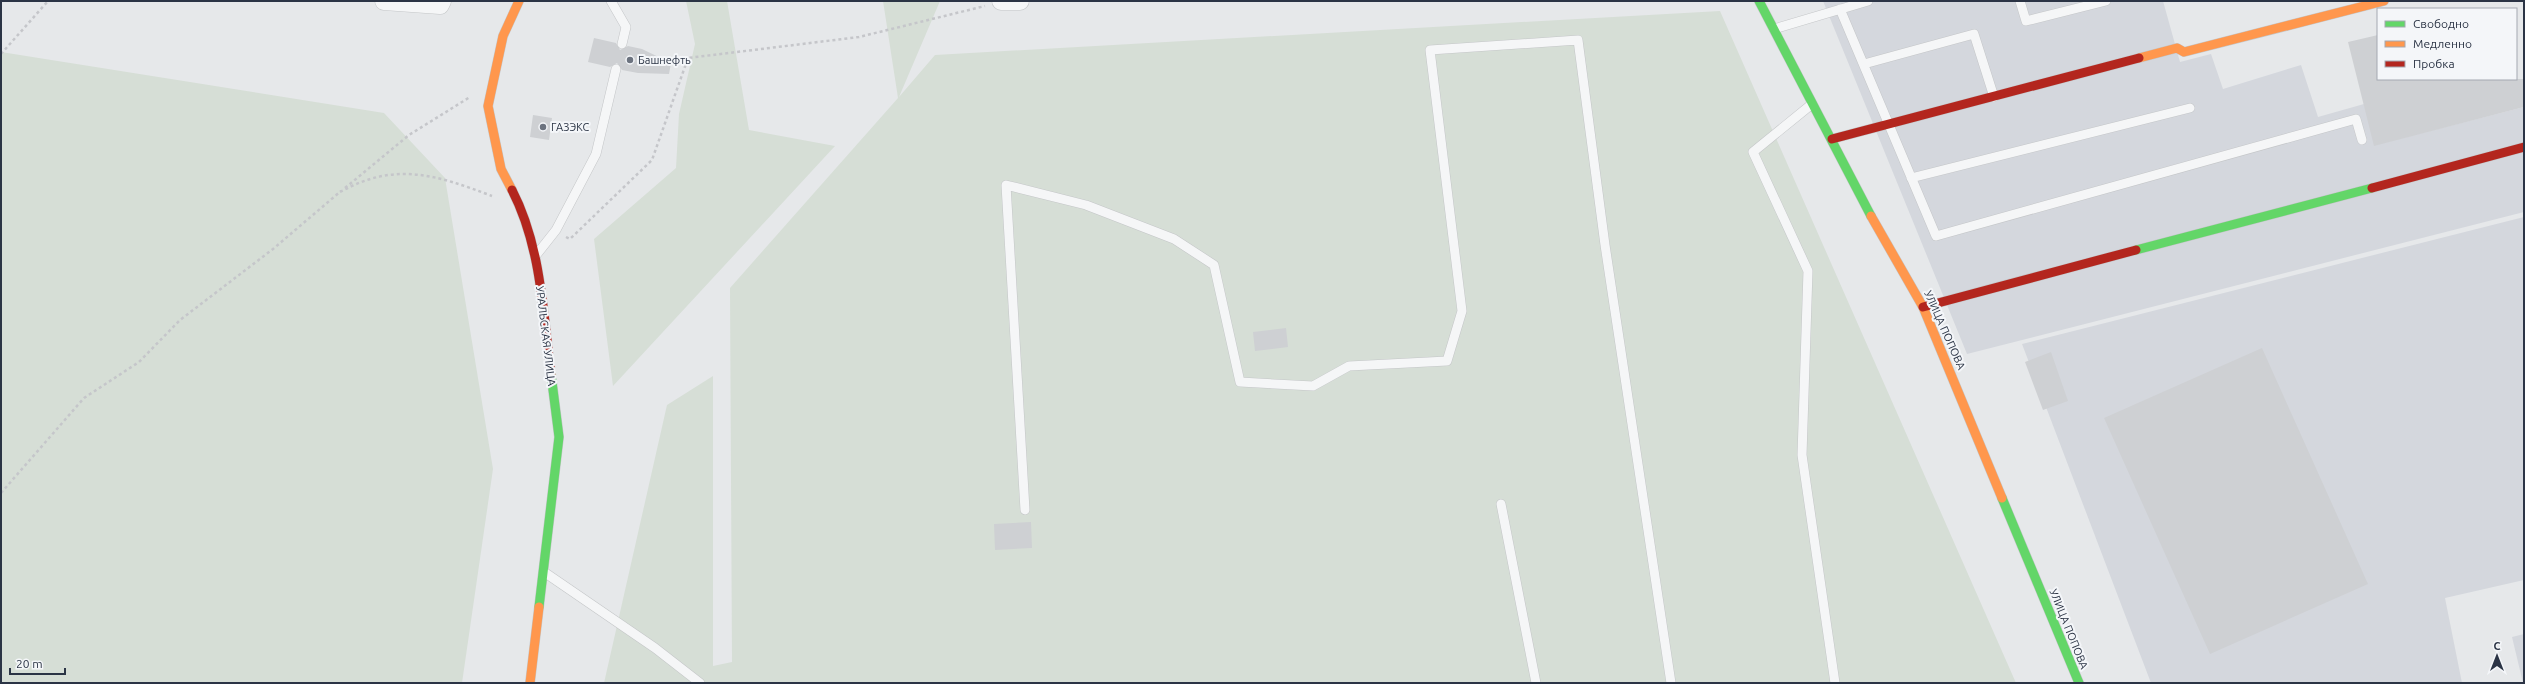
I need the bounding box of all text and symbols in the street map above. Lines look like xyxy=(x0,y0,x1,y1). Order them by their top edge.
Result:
legend xyxy=(2377,8,2517,80)
text: Свободно xyxy=(2413,17,2469,30)
text: Медленно xyxy=(2413,37,2472,50)
place label: Башнефть xyxy=(638,54,691,66)
marker: Башнефть xyxy=(625,55,635,65)
text: Пробка xyxy=(2413,57,2455,70)
place label: ГАЗЭКС xyxy=(551,121,590,133)
marker: ГАЗЭКС xyxy=(538,122,548,132)
street label: УРАЛЬСКАЯ УЛИЦА xyxy=(534,285,558,388)
street label: УЛИЦА ПОПОВА xyxy=(1922,289,1968,372)
street label: УЛИЦА ПОПОВА xyxy=(2047,587,2091,672)
north arrow xyxy=(2477,636,2517,676)
text: С xyxy=(2493,640,2501,652)
scale bar xyxy=(10,650,65,676)
text: 20 m xyxy=(16,657,43,670)

